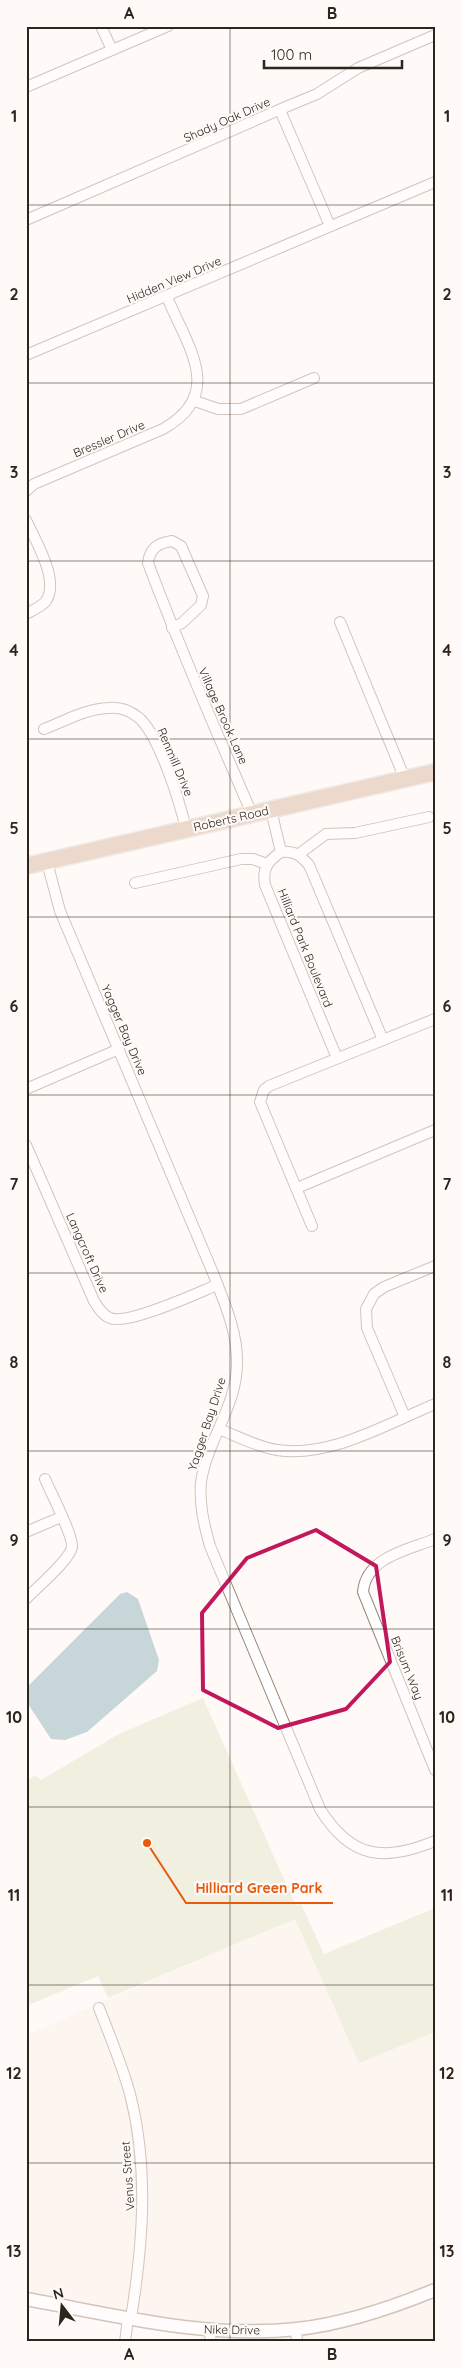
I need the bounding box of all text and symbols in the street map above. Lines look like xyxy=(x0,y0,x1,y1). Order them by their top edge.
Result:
text: A xyxy=(124,3,135,23)
text: B xyxy=(327,3,337,23)
scale bar xyxy=(264,38,401,70)
text: 100 m xyxy=(271,45,312,64)
street label: Shady Oak Drive xyxy=(181,94,273,145)
text: 1 xyxy=(11,106,17,126)
text: 1 xyxy=(444,106,450,126)
street label: Hidden View Drive xyxy=(124,253,224,306)
text: 2 xyxy=(9,284,19,304)
text: 2 xyxy=(442,284,452,304)
street label: Bressler Drive xyxy=(71,417,147,460)
text: 3 xyxy=(10,462,18,482)
text: 3 xyxy=(443,462,451,482)
text: 4 xyxy=(9,640,19,660)
text: 4 xyxy=(442,640,452,660)
street label: Village Brook Lane xyxy=(195,665,252,767)
street label: Renmill Drive xyxy=(154,725,197,798)
street label: Roberts Road xyxy=(192,803,270,834)
text: 5 xyxy=(9,818,19,838)
text: 5 xyxy=(442,818,452,838)
street label: Hilliard Park Boulevard xyxy=(275,886,336,1009)
street label: Yagger Bay Drive xyxy=(99,982,150,1078)
text: 6 xyxy=(10,996,19,1016)
text: 6 xyxy=(443,996,452,1016)
text: 7 xyxy=(10,1174,19,1194)
text: 7 xyxy=(443,1174,452,1194)
street label: Langcroft Drive xyxy=(63,1210,112,1295)
text: 8 xyxy=(10,1352,19,1372)
text: 8 xyxy=(443,1352,452,1372)
street label: Yagger Bay Drive xyxy=(184,1375,229,1472)
text: 9 xyxy=(9,1530,19,1550)
text: 9 xyxy=(442,1530,452,1550)
street label: Brisum Way xyxy=(388,1634,427,1702)
text: 10 xyxy=(6,1707,22,1727)
text: 10 xyxy=(439,1707,455,1727)
callout: Hilliard Green Park xyxy=(186,1874,333,1903)
text: Hilliard Green Park xyxy=(195,1879,323,1897)
text: 11 xyxy=(8,1885,20,1905)
text: 11 xyxy=(441,1885,453,1905)
text: 12 xyxy=(6,2063,22,2083)
text: 12 xyxy=(439,2063,455,2083)
street label: Venus Street xyxy=(118,2141,137,2211)
text: 13 xyxy=(7,2241,21,2261)
text: 13 xyxy=(440,2241,454,2261)
north arrow xyxy=(38,2280,88,2330)
text: N xyxy=(51,2283,66,2304)
street label: Nike Drive xyxy=(204,2322,261,2337)
text: A xyxy=(124,2344,135,2364)
text: B xyxy=(327,2344,337,2364)

